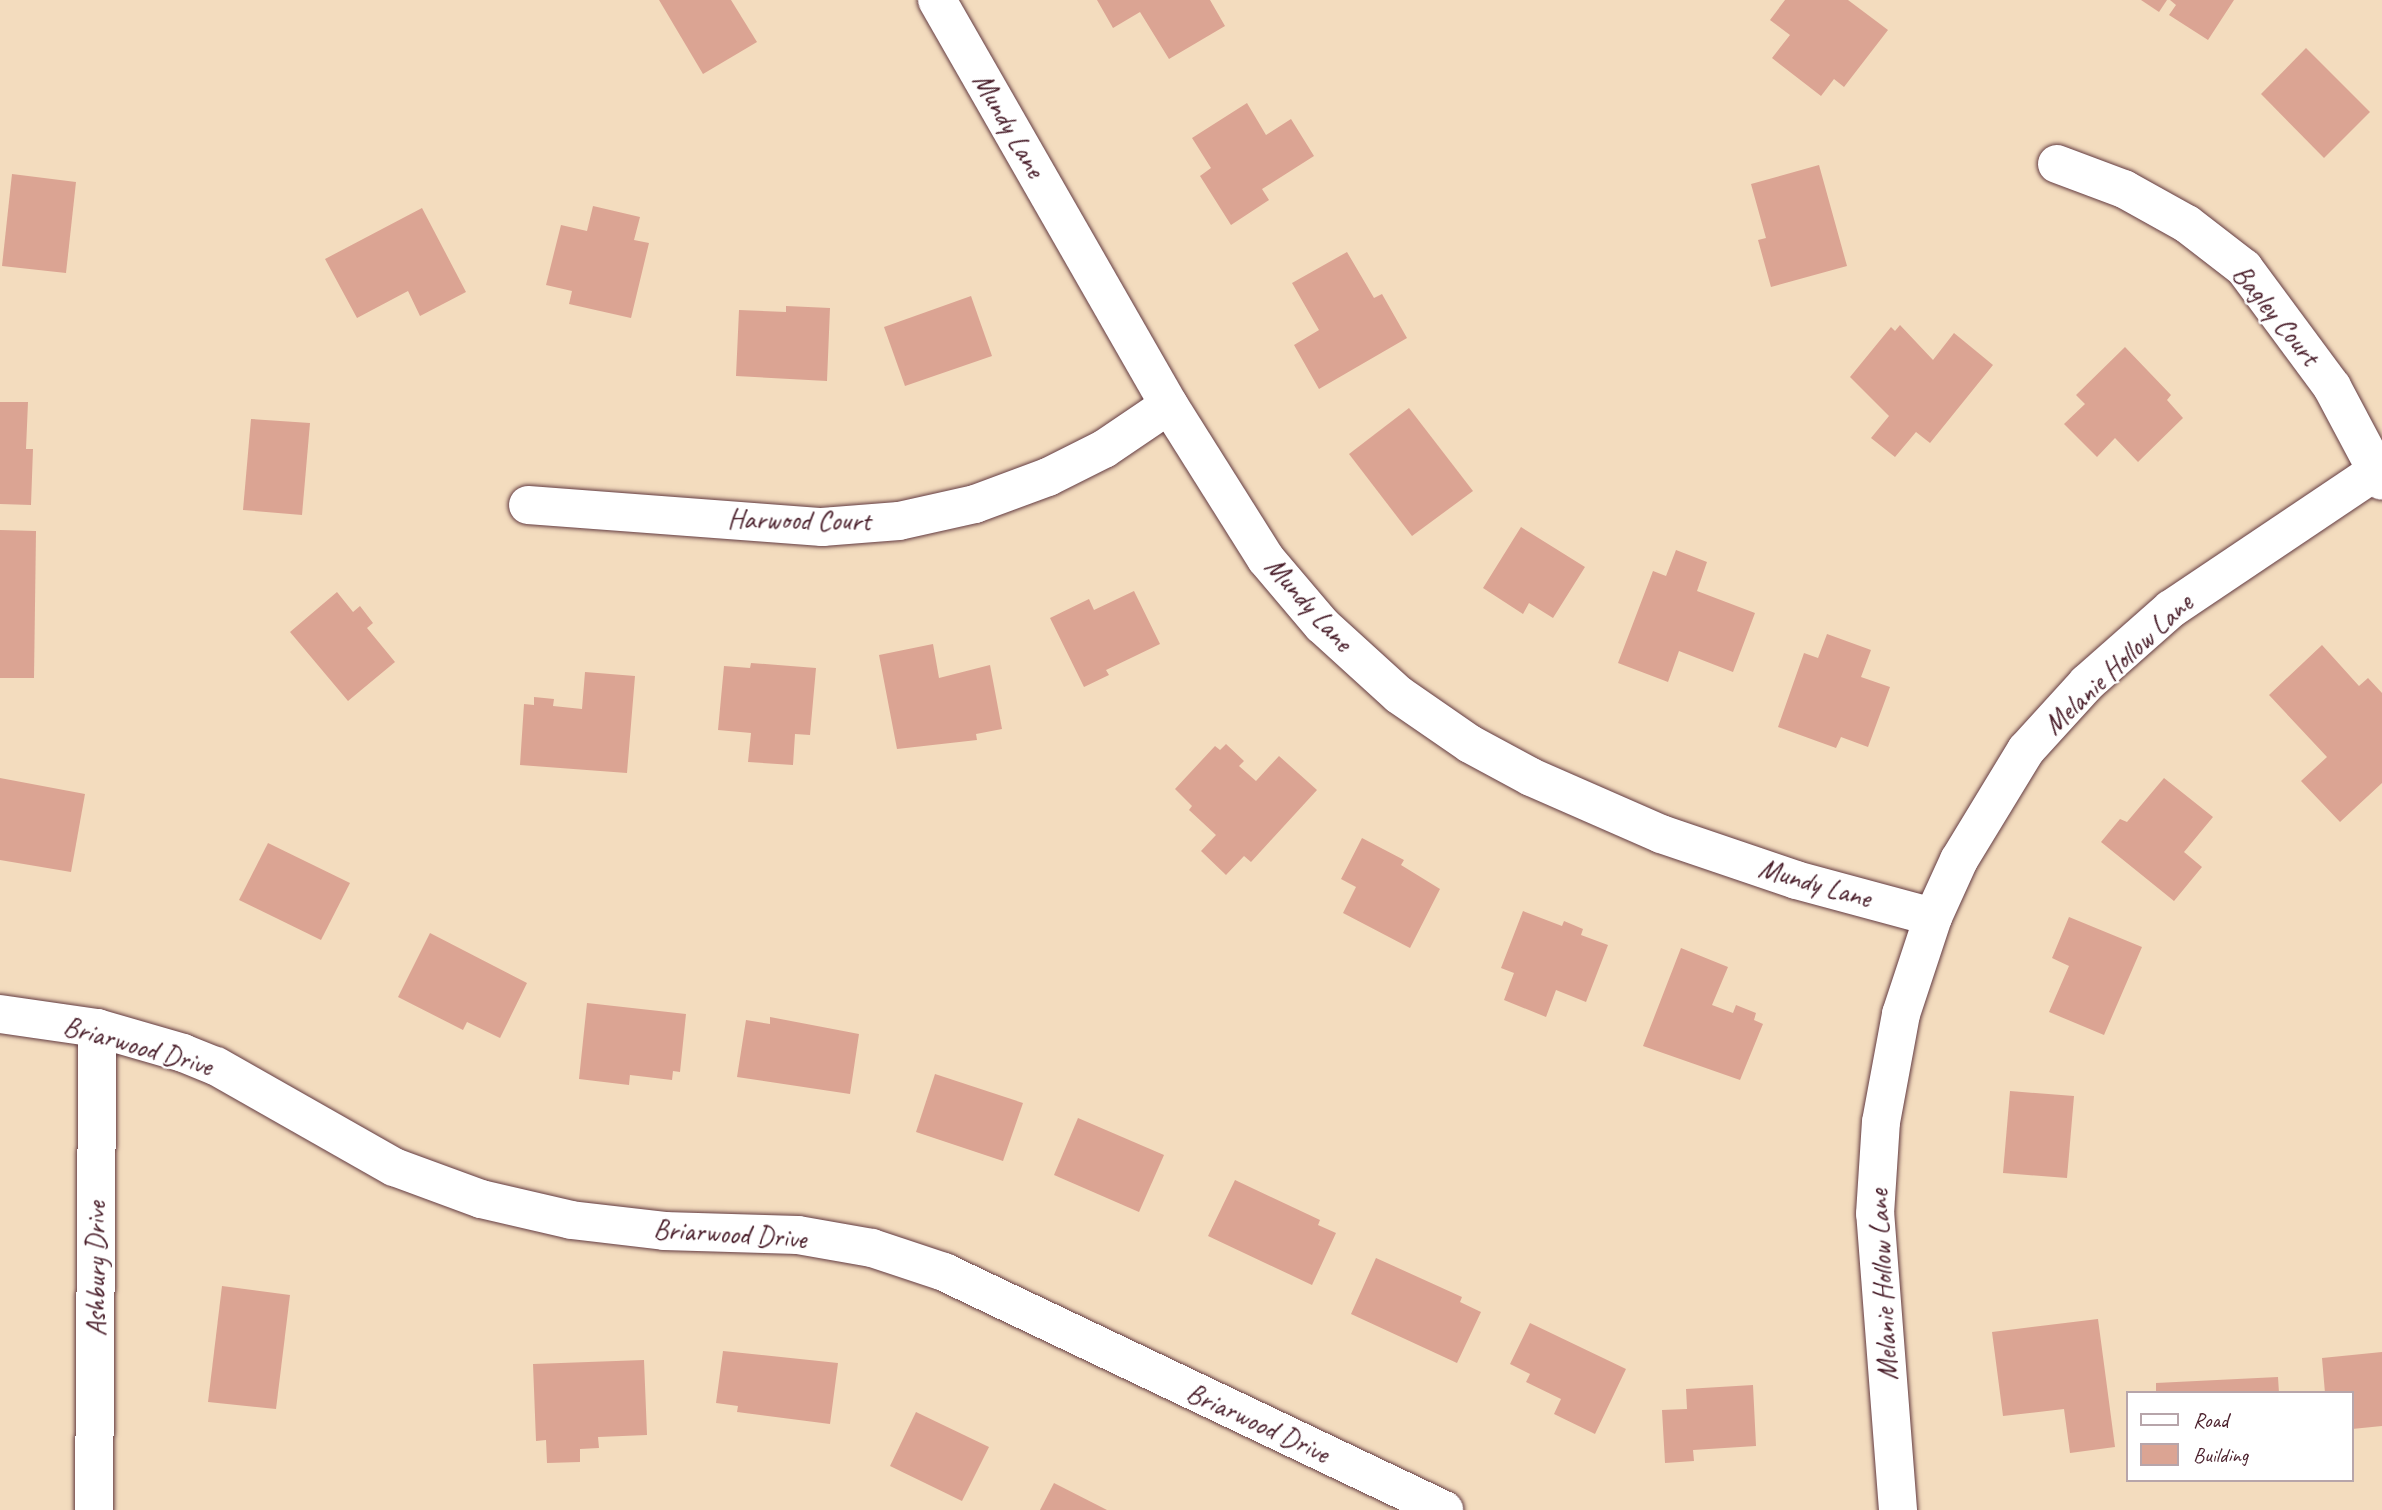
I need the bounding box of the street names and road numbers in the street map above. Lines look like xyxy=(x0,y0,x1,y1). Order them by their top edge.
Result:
street label: Mundy Lane xyxy=(965,66,1053,184)
street label: Bagley Court xyxy=(2225,258,2327,372)
street label: Harwood Court xyxy=(727,502,871,538)
street label: Mundy Lane xyxy=(1258,550,1360,658)
street label: Melanie Hollow Lane xyxy=(2037,586,2199,742)
street label: Mundy Lane xyxy=(1755,851,1875,915)
street label: Briarwood Drive xyxy=(60,1009,216,1083)
street label: Melanie Hollow Lane xyxy=(1861,1189,1905,1381)
street label: Ashbury Drive xyxy=(79,1201,113,1337)
street label: Briarwood Drive xyxy=(652,1212,808,1256)
street label: Briarwood Drive xyxy=(1181,1375,1335,1471)

